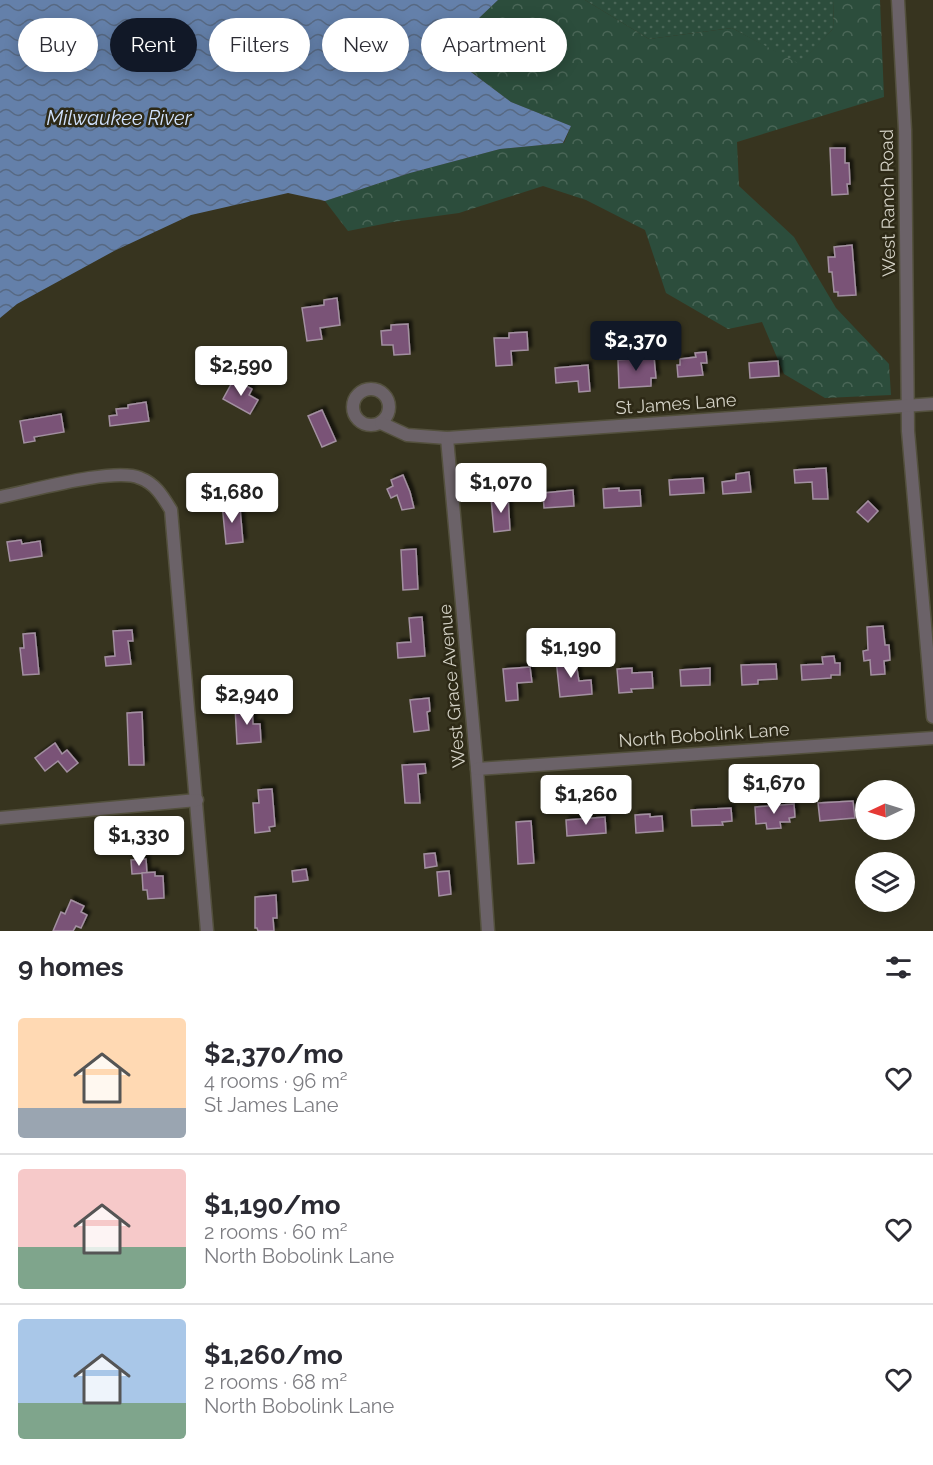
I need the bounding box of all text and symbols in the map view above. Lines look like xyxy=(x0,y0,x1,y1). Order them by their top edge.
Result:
chip: Buy xyxy=(18,18,98,72)
chip: Rent xyxy=(110,18,197,72)
chip: Filters xyxy=(209,18,310,72)
chip: New xyxy=(322,18,409,72)
chip: Apartment xyxy=(421,18,567,72)
water label: Milwaukee River xyxy=(46,106,193,130)
street label: West Ranch Road xyxy=(876,129,899,277)
pin: $2,370 xyxy=(587,321,685,372)
text: $2,370 xyxy=(604,328,668,352)
pin: $2,590 xyxy=(192,346,290,397)
text: $2,590 xyxy=(209,353,273,377)
street label: St James Lane xyxy=(615,389,737,418)
pin: $1,070 xyxy=(452,463,550,514)
text: $1,070 xyxy=(470,470,532,494)
pin: $1,680 xyxy=(183,473,281,524)
text: $1,680 xyxy=(200,480,264,504)
street label: West Grace Avenue xyxy=(434,603,469,769)
pin: $1,190 xyxy=(522,628,620,679)
text: $1,190 xyxy=(540,635,602,659)
pin: $2,940 xyxy=(198,675,296,726)
text: $2,940 xyxy=(215,682,279,706)
street label: North Bobolink Lane xyxy=(618,718,791,751)
pin: $1,670 xyxy=(725,764,823,815)
text: $1,670 xyxy=(743,771,805,795)
pin: $1,260 xyxy=(537,775,635,826)
north arrow xyxy=(855,780,915,840)
map controls xyxy=(855,780,915,912)
text: $1,260 xyxy=(555,782,617,806)
pin: $1,330 xyxy=(90,816,188,867)
text: $1,330 xyxy=(108,823,170,847)
button: layers xyxy=(855,852,915,912)
icon: filters xyxy=(882,951,915,984)
text: 9 homes xyxy=(18,952,124,982)
text: $2,370/mo xyxy=(204,1039,343,1069)
icon: home xyxy=(66,1042,138,1114)
icon: heart xyxy=(882,1062,915,1095)
text: 4 rooms · 96 m² xyxy=(204,1069,348,1093)
text: St James Lane xyxy=(204,1093,338,1117)
text: $1,190/mo xyxy=(204,1190,340,1220)
icon: home xyxy=(66,1193,138,1265)
icon: heart xyxy=(882,1213,915,1246)
text: 2 rooms · 60 m² xyxy=(204,1220,348,1244)
text: North Bobolink Lane xyxy=(204,1244,394,1268)
text: $1,260/mo xyxy=(204,1340,343,1370)
icon: home xyxy=(66,1343,138,1415)
icon: heart xyxy=(882,1363,915,1396)
text: 2 rooms · 68 m² xyxy=(204,1370,347,1394)
text: North Bobolink Lane xyxy=(204,1394,394,1418)

